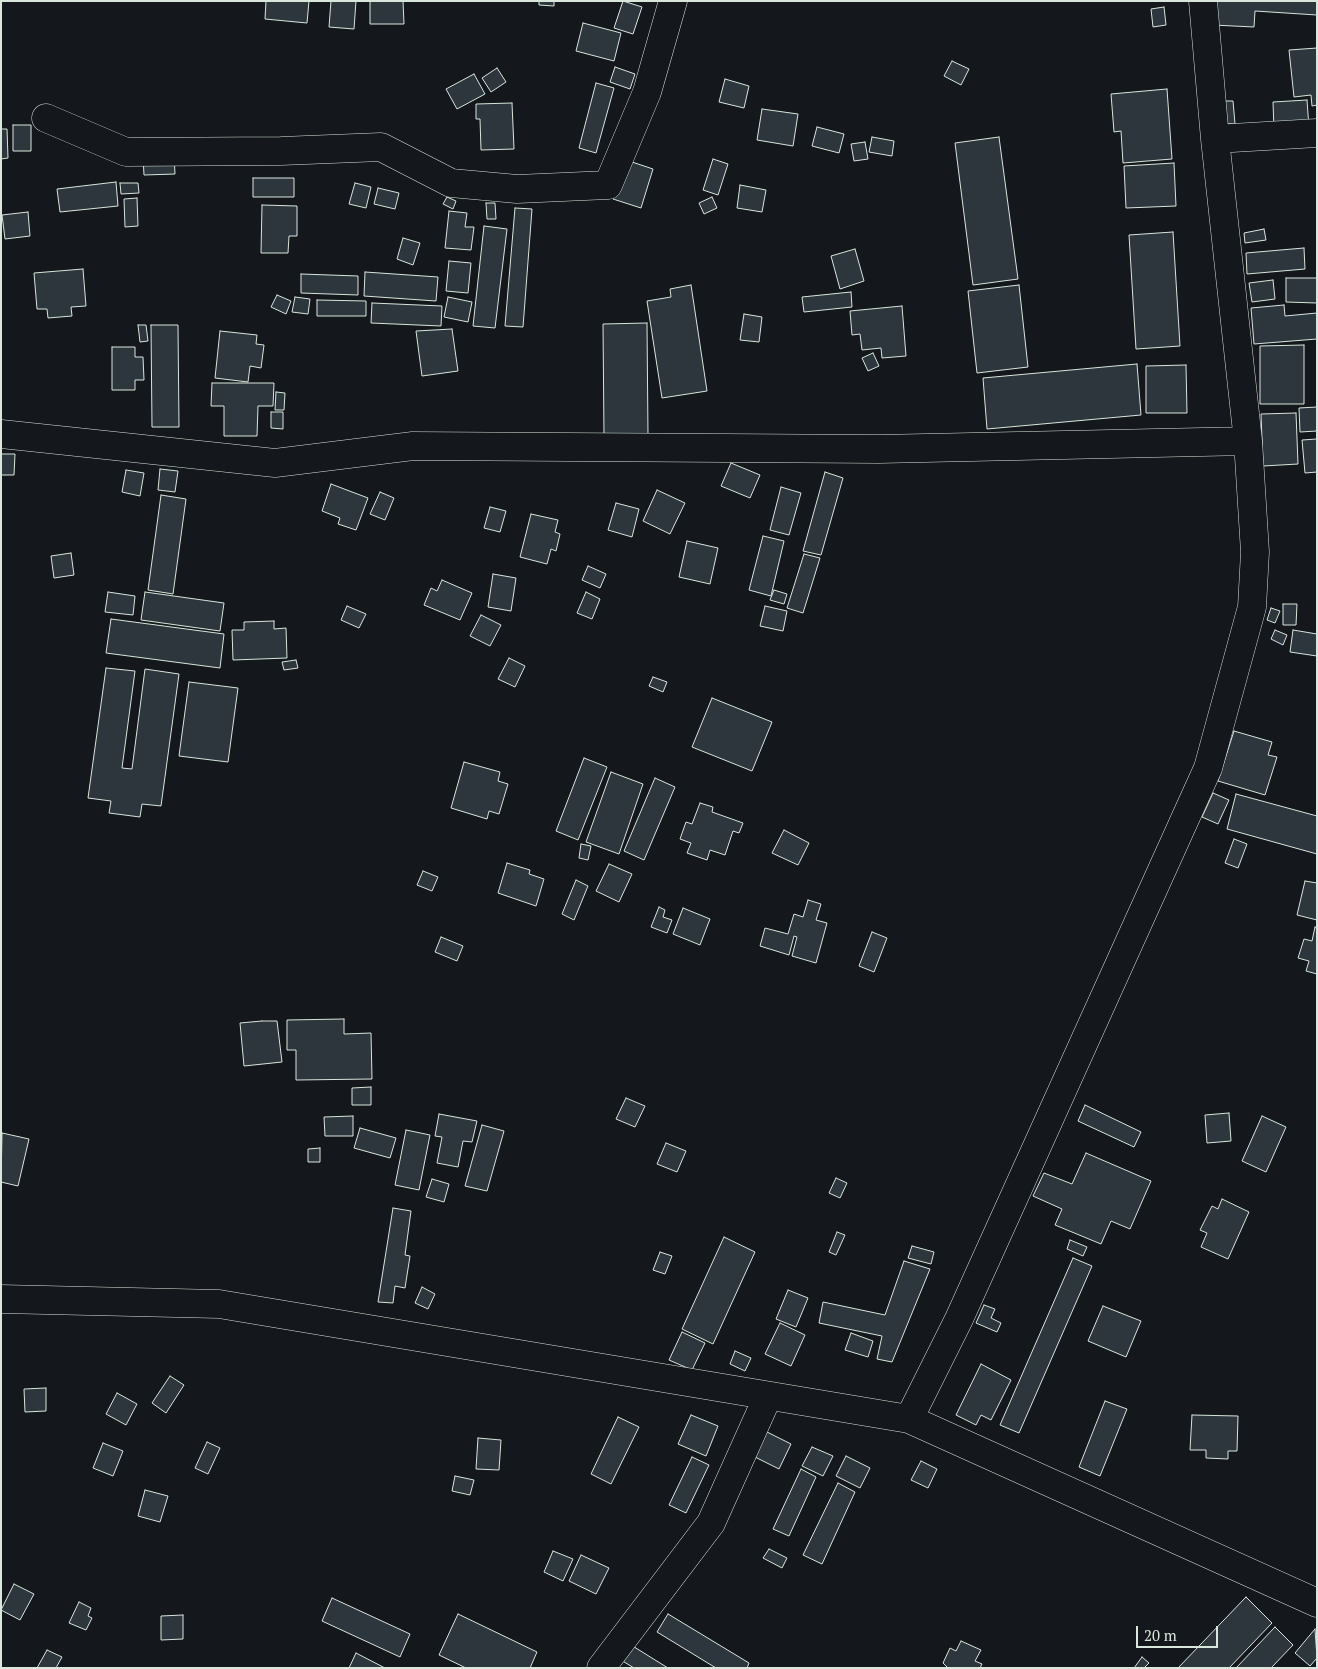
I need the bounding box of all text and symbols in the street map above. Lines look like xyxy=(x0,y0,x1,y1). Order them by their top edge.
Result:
scale bar xyxy=(1138,1616,1220,1648)
text: 20 m xyxy=(1144,1625,1177,1645)

